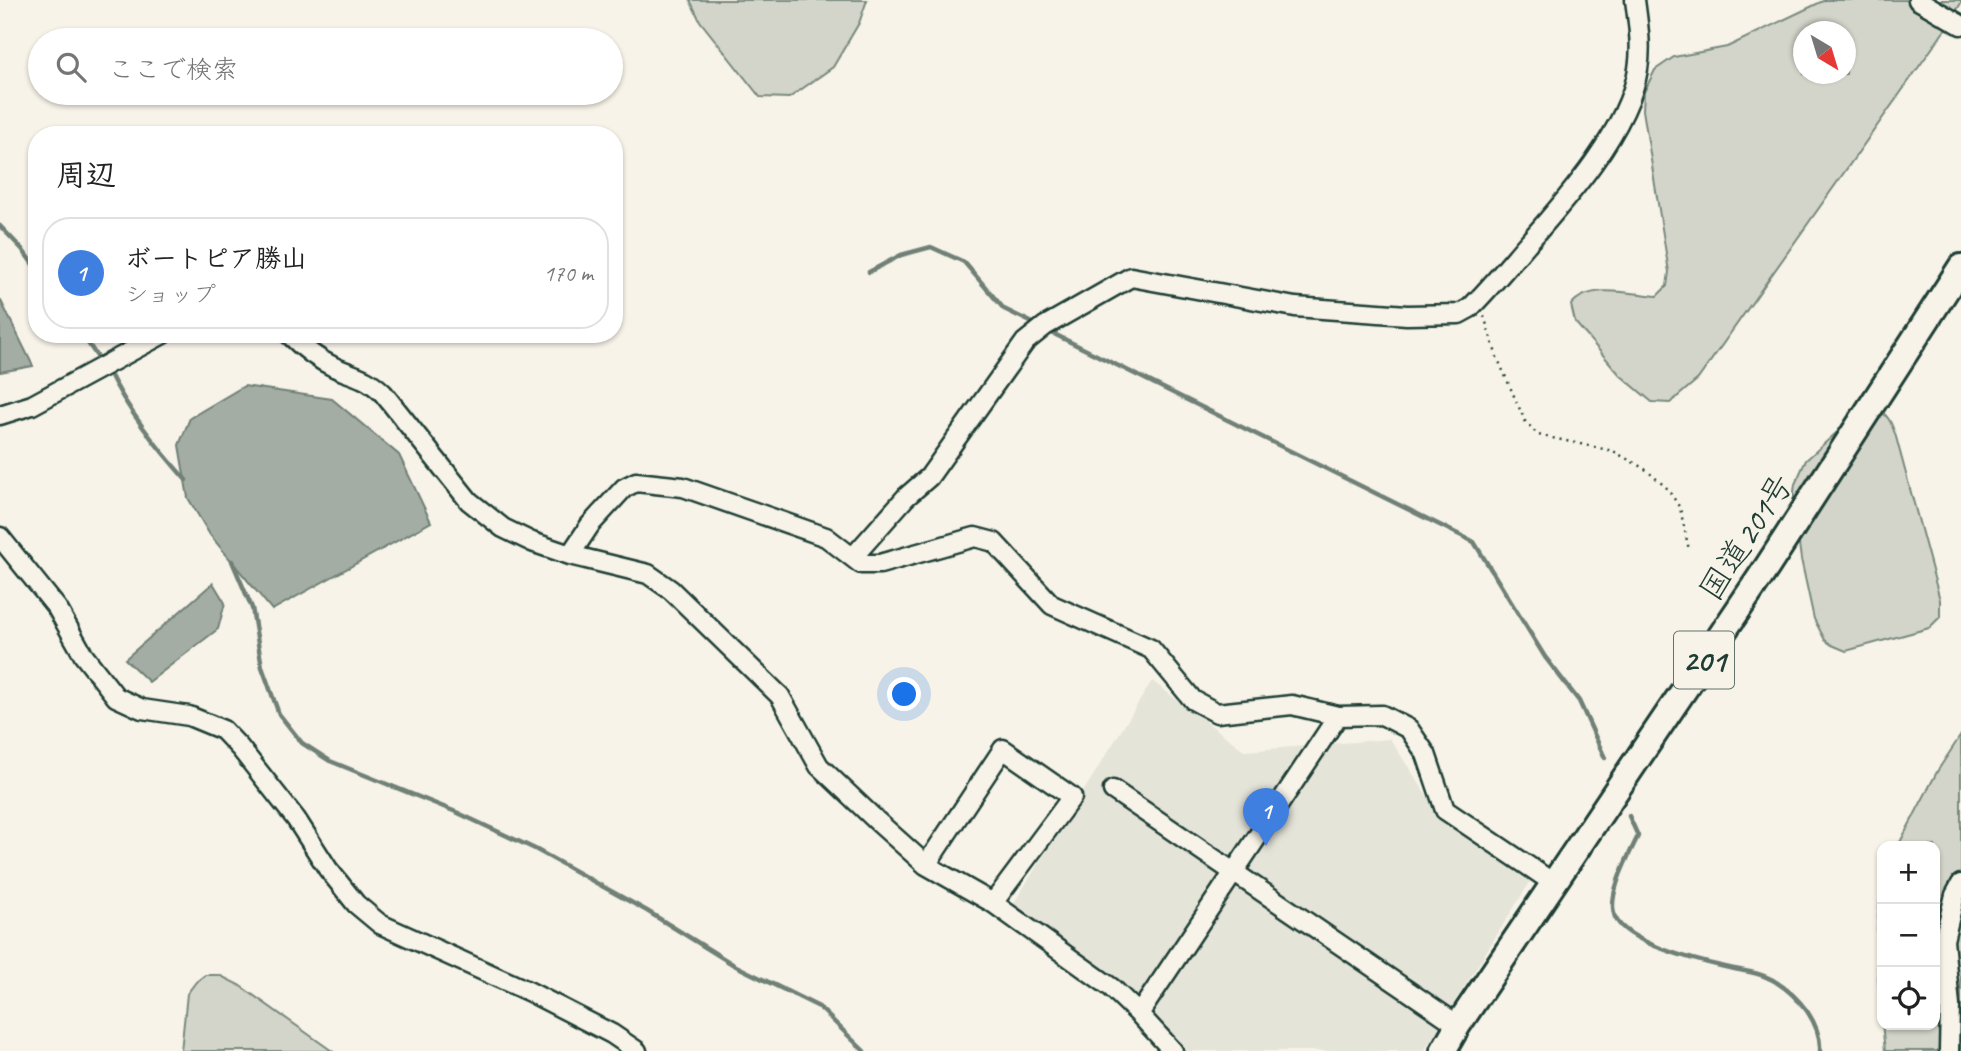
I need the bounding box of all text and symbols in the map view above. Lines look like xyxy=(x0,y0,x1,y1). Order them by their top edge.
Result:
north arrow xyxy=(1793,21,1856,84)
search box xyxy=(28,28,623,105)
icon: search xyxy=(52,48,90,86)
text: ここで検索 xyxy=(108,53,238,86)
text: 周辺 xyxy=(56,156,116,194)
text: ボートピア勝山 xyxy=(125,242,307,275)
text: 1 xyxy=(76,259,86,288)
text: 170 m xyxy=(544,259,593,288)
text: ショップ xyxy=(125,280,216,309)
street label: 国道201号 xyxy=(1689,465,1803,609)
road number: 201 xyxy=(1674,632,1734,688)
your location xyxy=(887,677,921,711)
pin: 1 xyxy=(1243,788,1289,846)
map controls xyxy=(1877,841,1940,1030)
button: + xyxy=(1877,841,1940,904)
button: − xyxy=(1877,904,1940,967)
button: locate xyxy=(1877,967,1940,1030)

